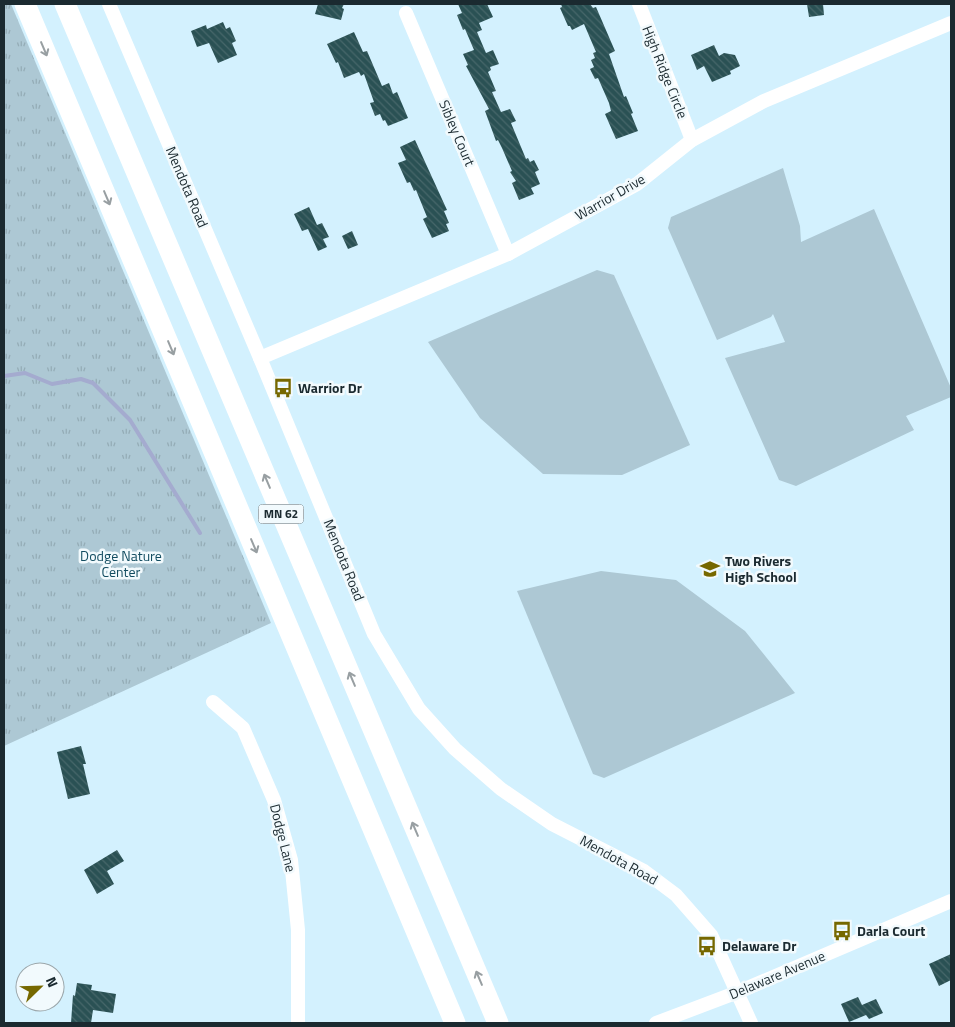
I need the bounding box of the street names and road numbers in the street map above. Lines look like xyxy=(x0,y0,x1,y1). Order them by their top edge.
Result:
street label: High Ridge Circle xyxy=(637,22,694,121)
street label: Sibley Court xyxy=(434,96,481,169)
street label: Mendota Road xyxy=(161,143,214,231)
street label: Warrior Drive xyxy=(571,168,649,225)
road number: MN 62 xyxy=(258,504,304,524)
street label: Mendota Road xyxy=(319,516,370,604)
street label: Dodge Lane xyxy=(265,802,302,874)
street label: Mendota Road xyxy=(576,829,662,890)
street label: Delaware Avenue xyxy=(725,945,828,1004)

